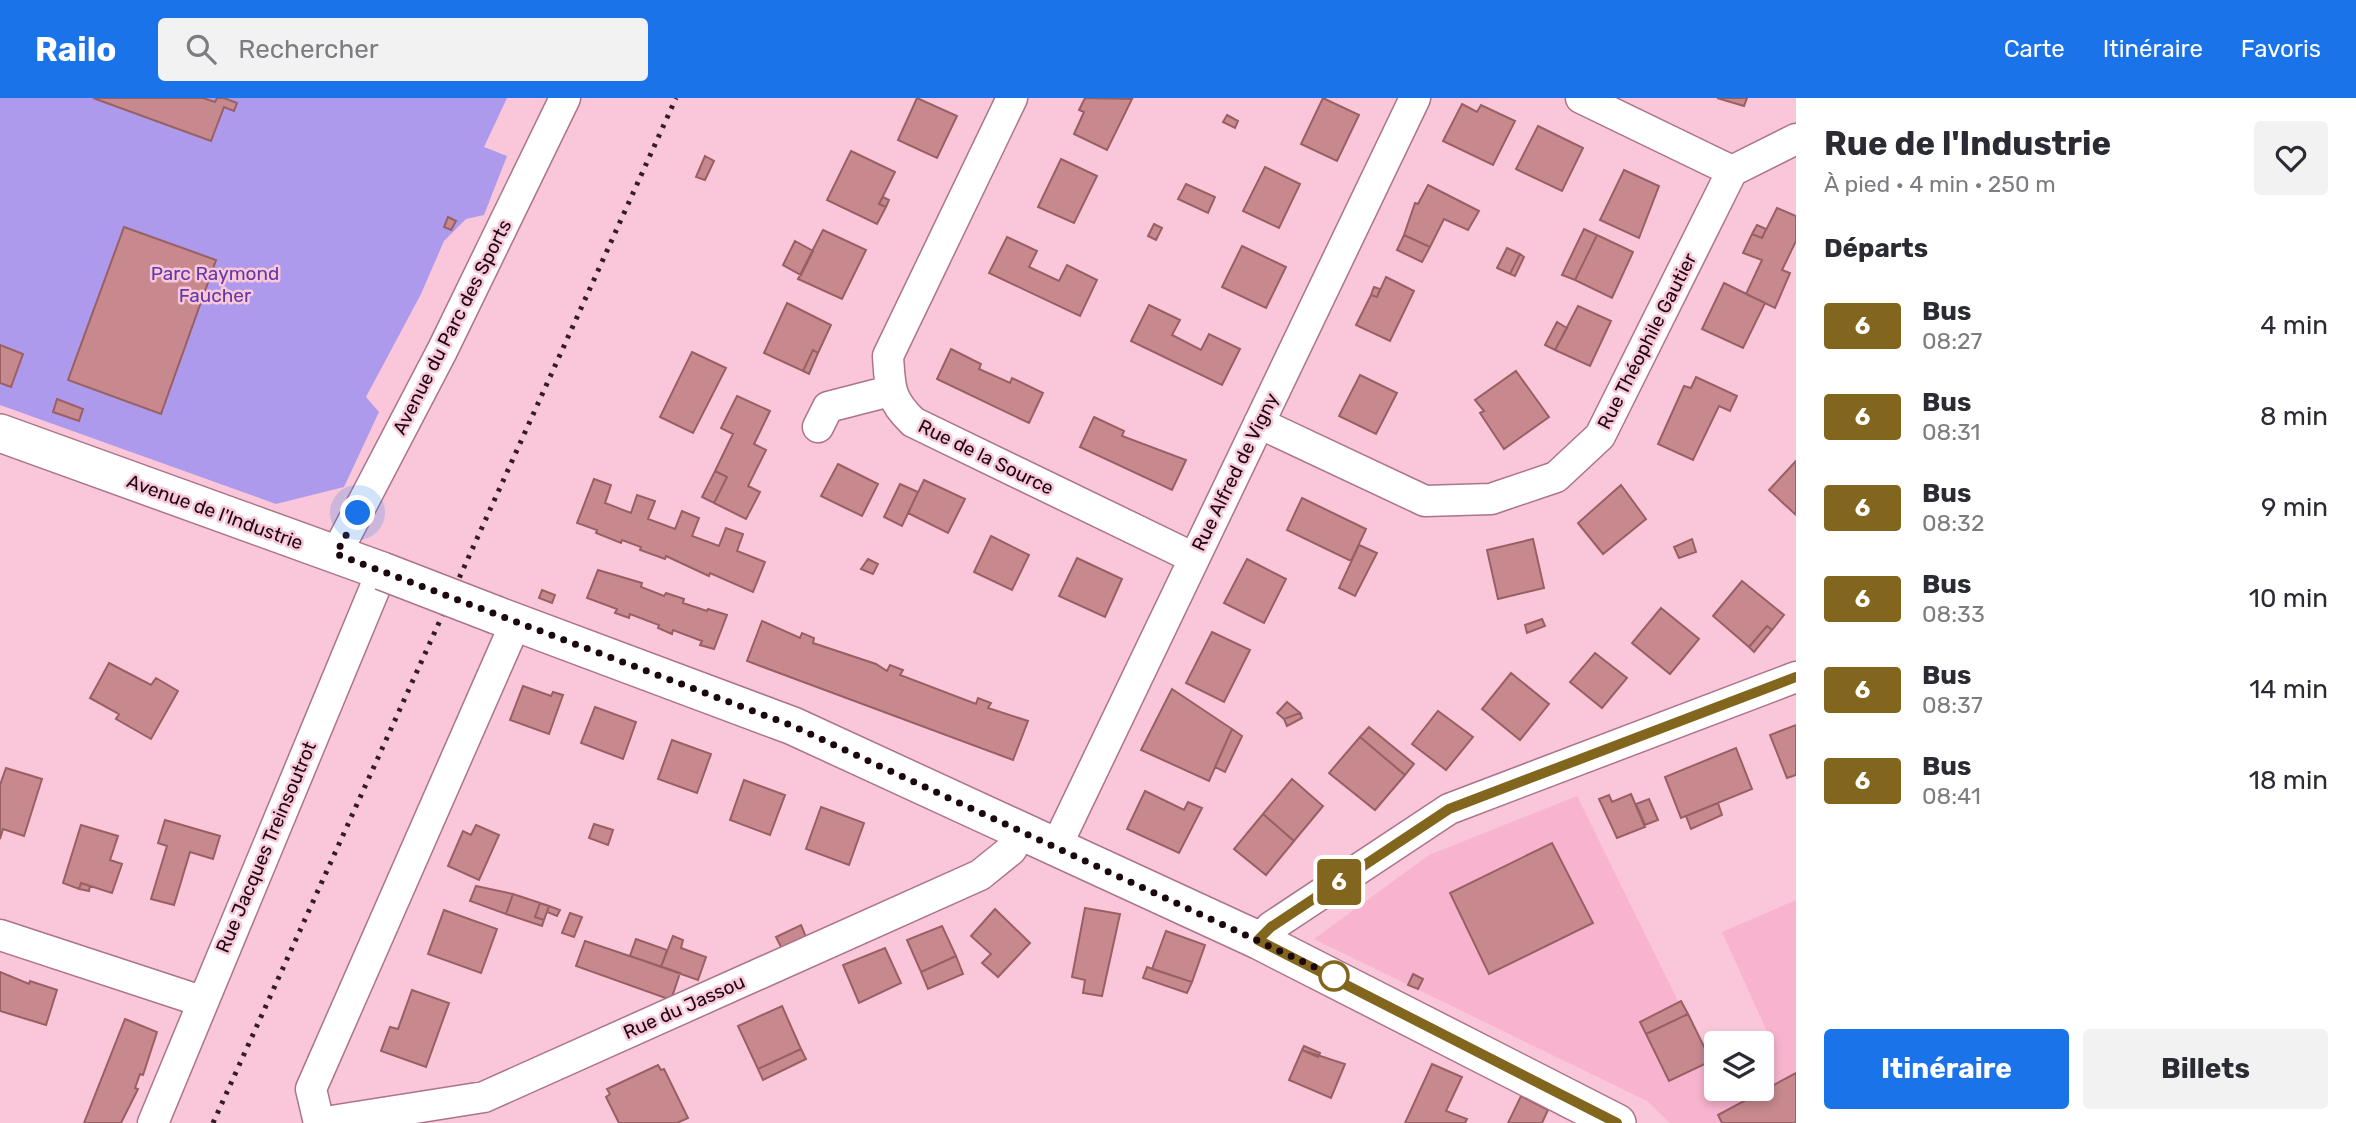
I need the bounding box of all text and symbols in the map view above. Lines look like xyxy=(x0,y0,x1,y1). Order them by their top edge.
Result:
search box xyxy=(158,18,648,81)
text: Railo xyxy=(35,30,116,69)
icon: search xyxy=(182,30,220,68)
text: Rechercher xyxy=(238,34,379,65)
text: Carte xyxy=(2004,35,2065,63)
text: Itinéraire xyxy=(2103,35,2203,63)
text: Favoris xyxy=(2241,35,2321,63)
button: heart xyxy=(2254,121,2328,195)
text: Rue de l'Industrie xyxy=(1824,124,2111,163)
text: À pied · 4 min · 250 m xyxy=(1824,170,2056,198)
street label: Avenue du Parc des Sports xyxy=(388,216,516,438)
text: Départs xyxy=(1824,233,1928,264)
street label: Rue Théophile Gautier xyxy=(1593,248,1702,433)
park label: Parc Raymond Faucher xyxy=(151,262,279,307)
text: Bus xyxy=(1922,296,1971,327)
text: 4 min xyxy=(2260,310,2328,341)
text: 6 xyxy=(1855,312,1870,340)
text: 08:27 xyxy=(1922,327,1982,355)
text: Bus xyxy=(1922,387,1971,418)
street label: Rue Alfred de Vigny xyxy=(1187,389,1283,555)
text: 8 min xyxy=(2260,401,2328,432)
text: 6 xyxy=(1855,403,1870,431)
street label: Rue de la Source xyxy=(915,414,1057,500)
text: 08:31 xyxy=(1922,418,1980,446)
street label: Avenue de l'Industrie xyxy=(124,469,306,555)
text: Bus xyxy=(1922,478,1971,509)
text: 9 min xyxy=(2261,492,2328,523)
text: 6 xyxy=(1855,494,1870,522)
your location xyxy=(340,495,375,530)
text: 08:32 xyxy=(1922,509,1984,537)
text: Bus xyxy=(1922,569,1971,600)
text: 10 min xyxy=(2249,583,2328,614)
text: 6 xyxy=(1855,585,1870,613)
text: 08:33 xyxy=(1922,600,1985,628)
text: Bus xyxy=(1922,660,1971,691)
text: 14 min xyxy=(2249,674,2328,705)
text: 6 xyxy=(1855,676,1870,704)
text: 08:37 xyxy=(1922,691,1983,719)
street label: Rue Jacques Treinsoutrot xyxy=(211,737,321,956)
text: Bus xyxy=(1922,751,1971,782)
text: 18 min xyxy=(2249,765,2328,796)
text: 6 xyxy=(1855,767,1870,795)
text: 08:41 xyxy=(1922,782,1981,810)
line badge: 6 xyxy=(1316,859,1362,905)
text: 6 xyxy=(1331,868,1347,896)
unlabelled marker xyxy=(1319,961,1349,991)
street label: Rue du Jassou xyxy=(620,970,748,1044)
button: Itinéraire xyxy=(1824,1029,2069,1109)
button: Billets xyxy=(2083,1029,2328,1109)
map controls xyxy=(1704,1031,1774,1101)
button: layers xyxy=(1704,1031,1774,1101)

